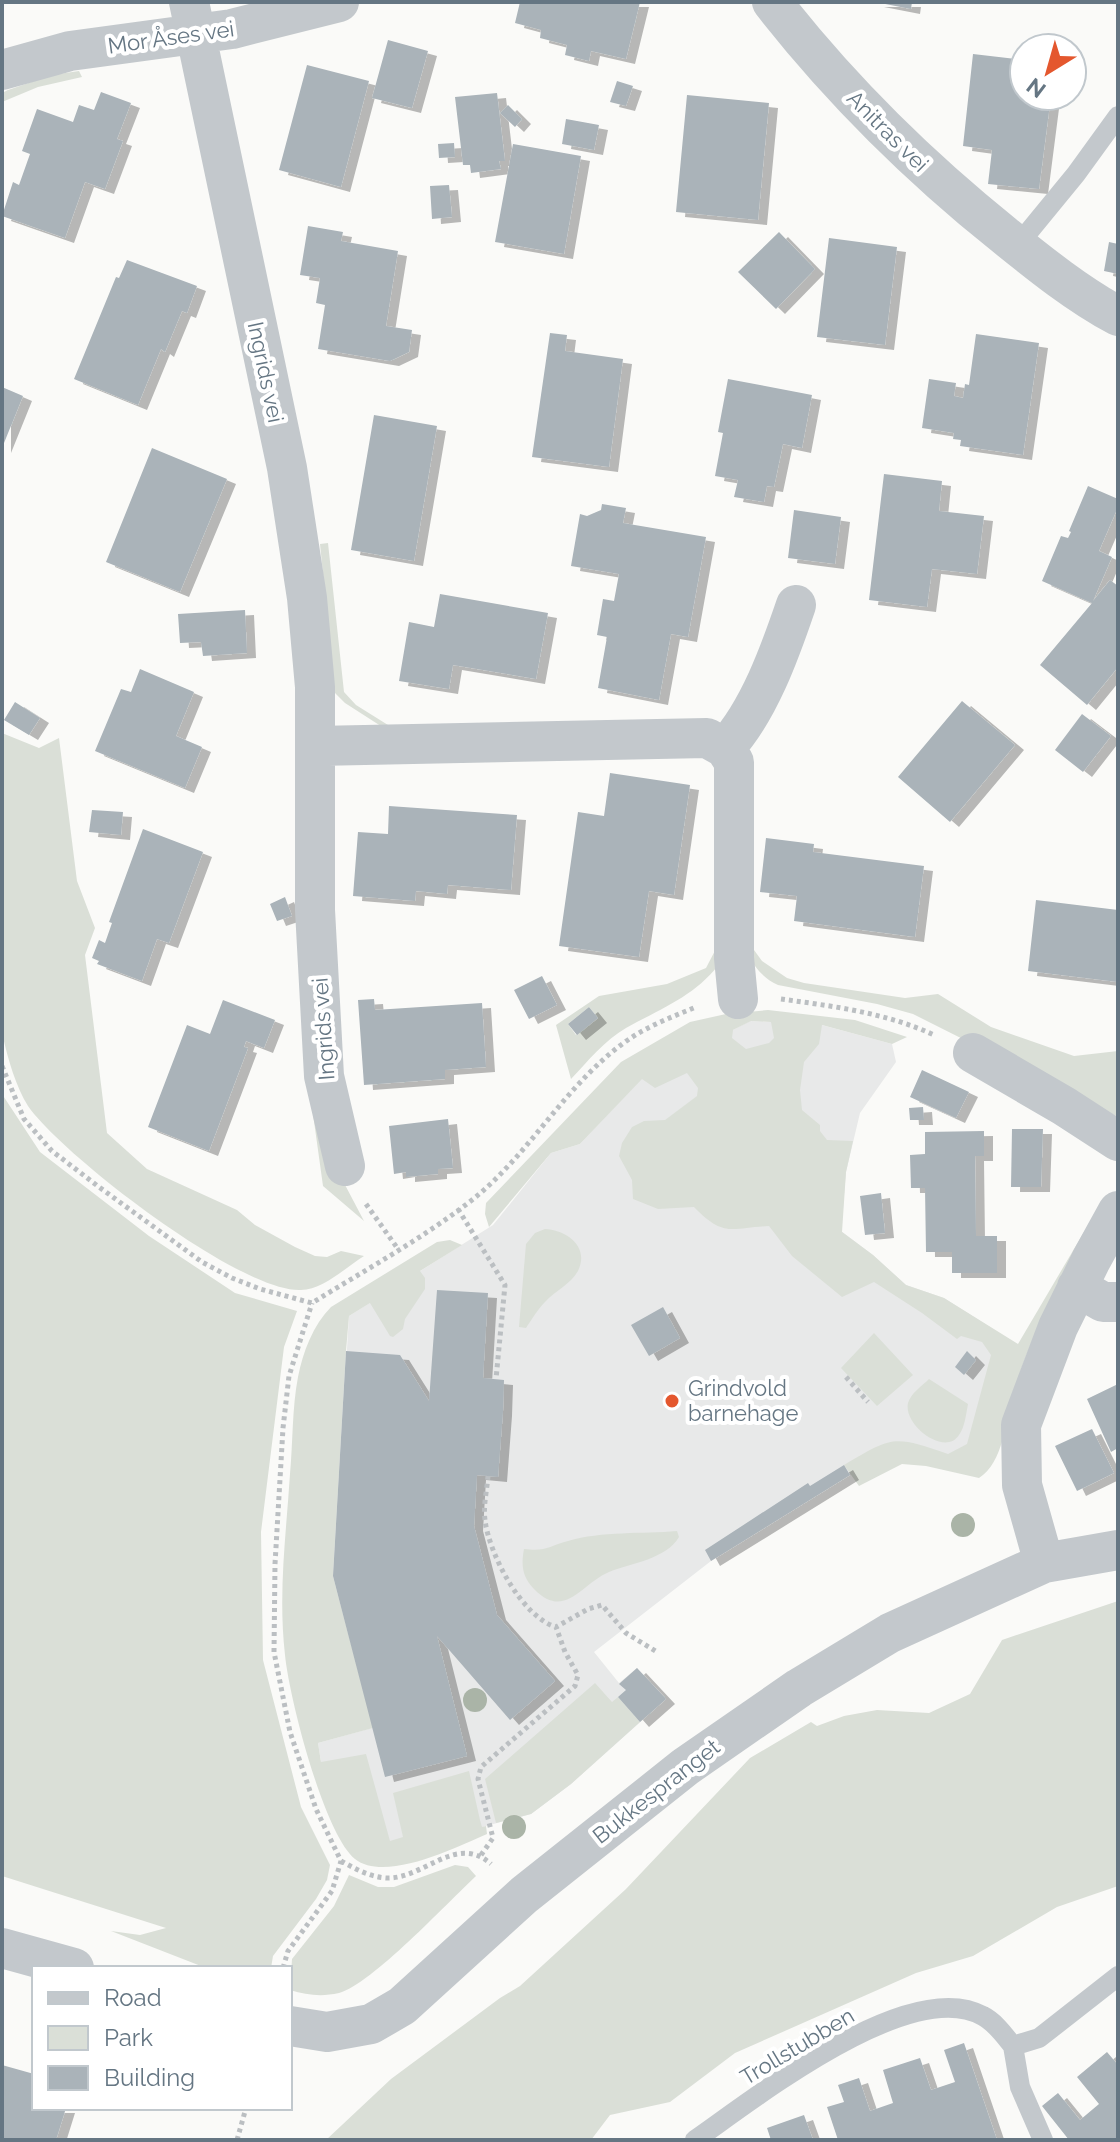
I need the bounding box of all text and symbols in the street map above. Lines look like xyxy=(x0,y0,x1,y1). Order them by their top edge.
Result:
street label: Mor Åses vei xyxy=(106,15,236,59)
north arrow xyxy=(1008,32,1088,112)
text: N xyxy=(1021,73,1050,103)
street label: Anitras vei xyxy=(842,85,934,177)
street label: Ingrids vei xyxy=(243,319,289,425)
street label: Ingrids vei xyxy=(306,977,340,1081)
place label: Grindvold barnehage xyxy=(688,1375,798,1426)
marker: Grindvold barnehage xyxy=(663,1392,681,1410)
street label: Bukkespranget xyxy=(587,1733,725,1849)
legend xyxy=(32,1966,292,2110)
text: Road xyxy=(104,1983,162,2012)
street label: Trollstubben xyxy=(736,2002,858,2090)
text: Park xyxy=(104,2023,153,2052)
text: Building xyxy=(104,2063,195,2092)

